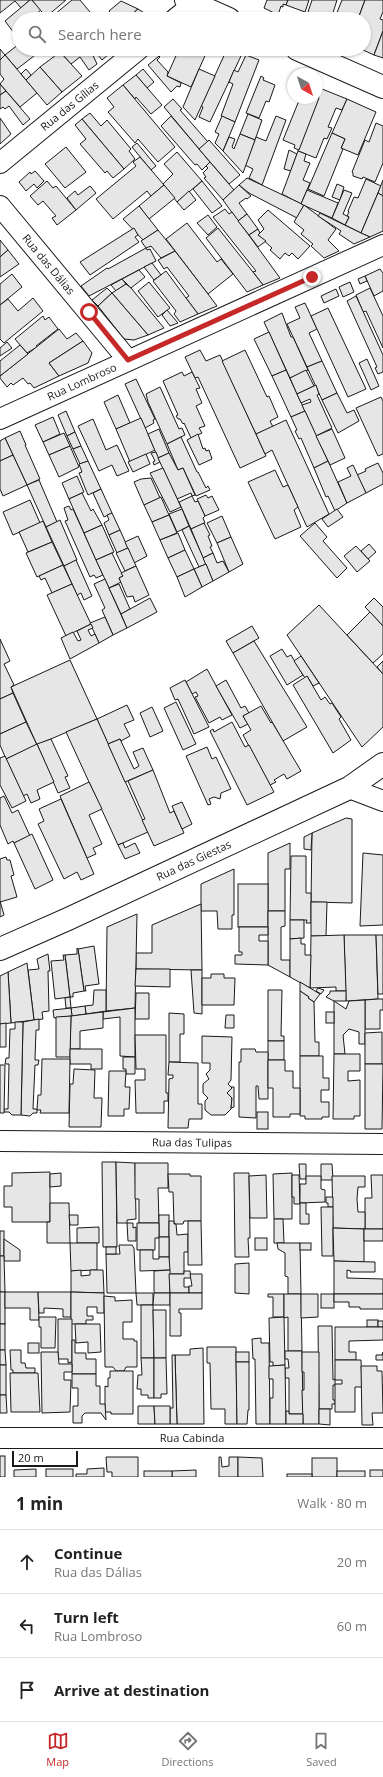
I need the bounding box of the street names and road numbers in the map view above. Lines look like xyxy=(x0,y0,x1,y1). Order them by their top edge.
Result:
street label: Rua das Gílias xyxy=(37,77,102,134)
street label: Rua das Dálias xyxy=(19,231,79,298)
street label: Rua Lombroso xyxy=(45,359,119,404)
street label: Rua das Giestas xyxy=(154,836,233,884)
street label: Rua das Tulipas xyxy=(152,1134,232,1150)
street label: Rua Cabinda xyxy=(160,1430,224,1445)

